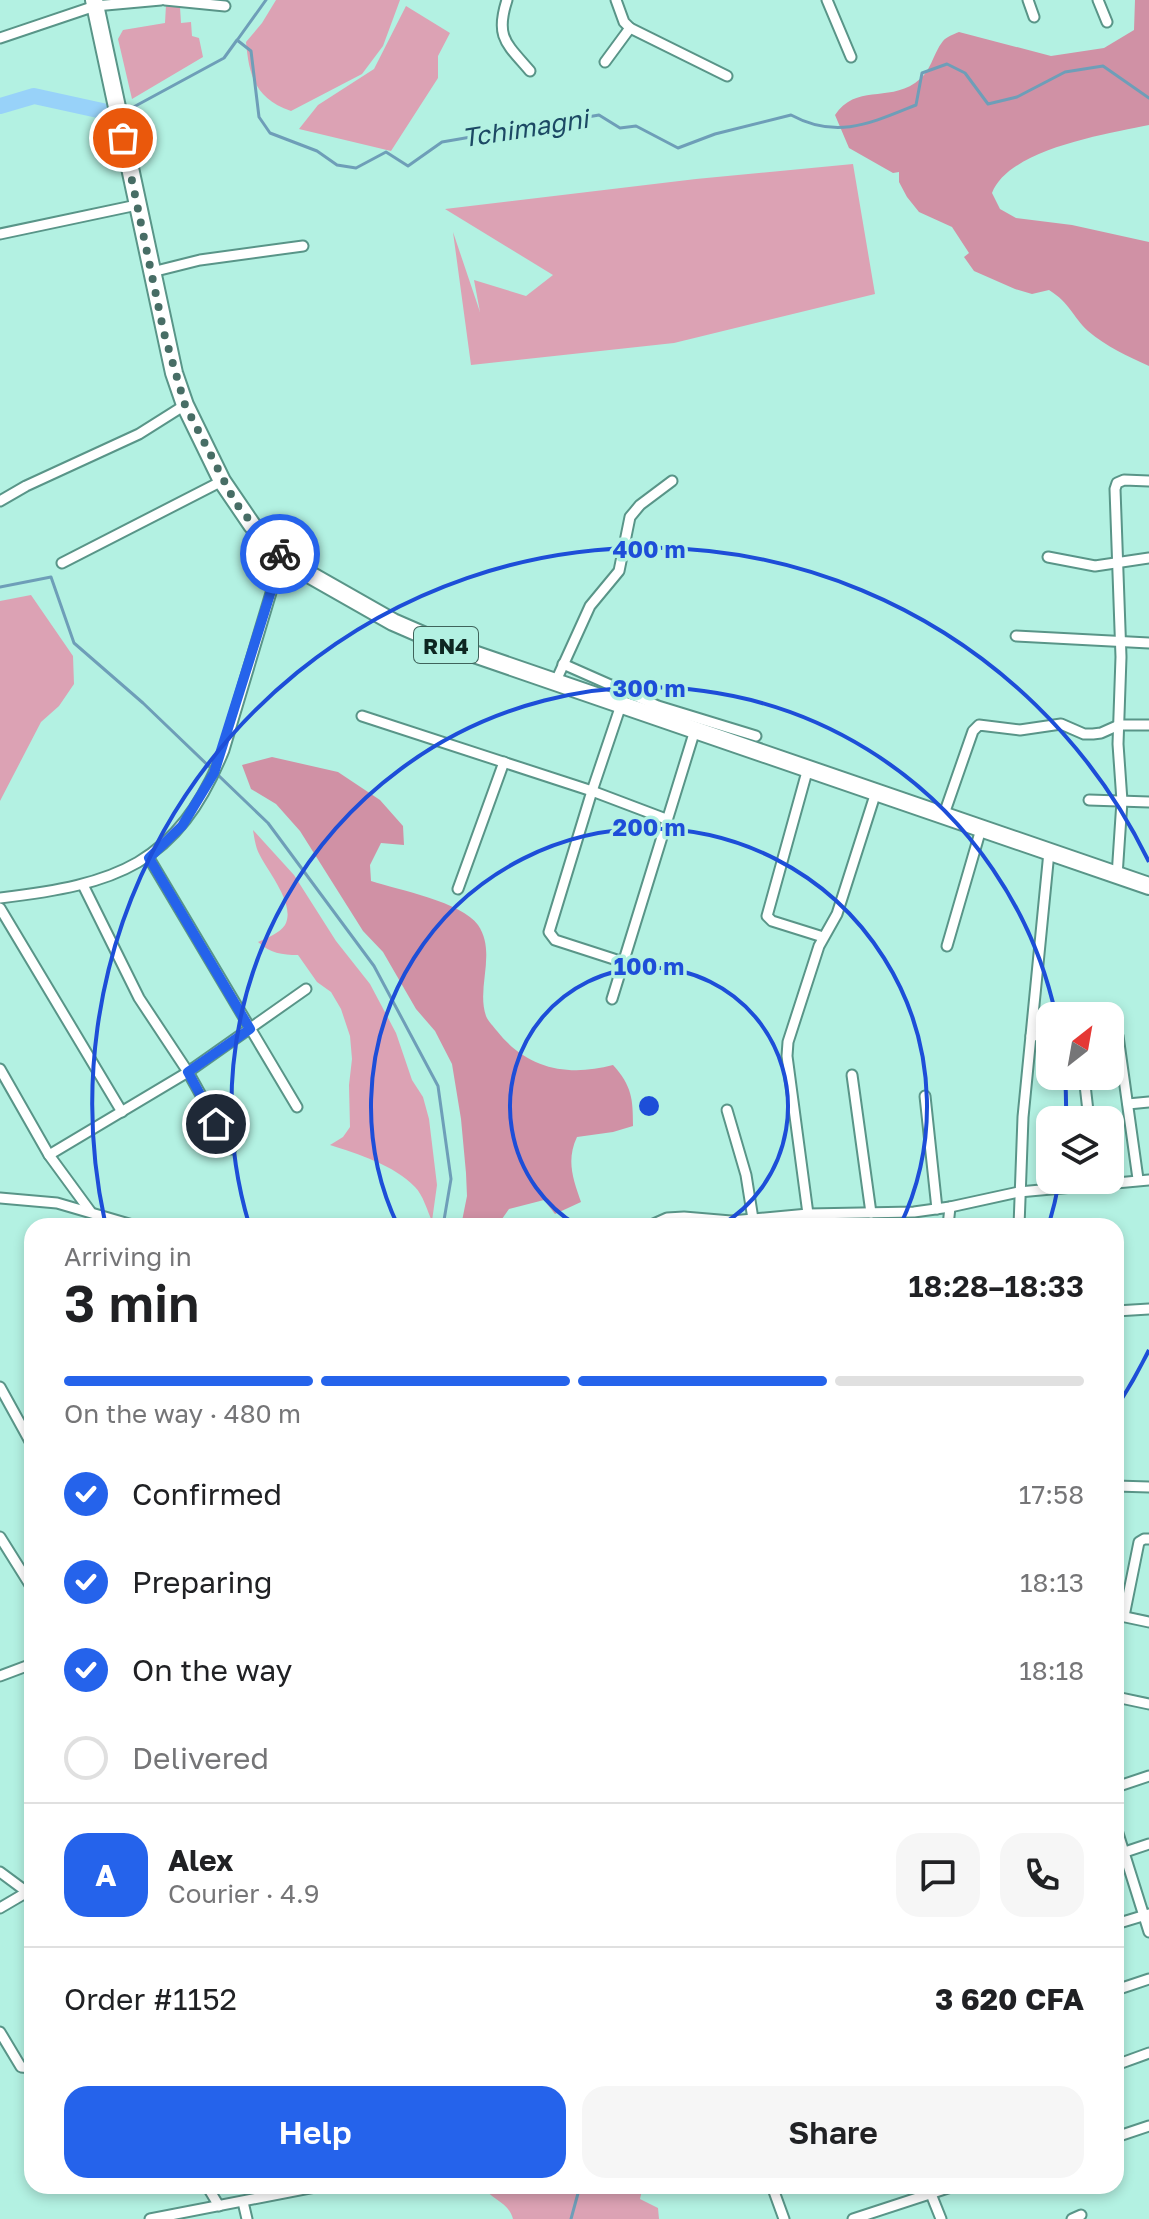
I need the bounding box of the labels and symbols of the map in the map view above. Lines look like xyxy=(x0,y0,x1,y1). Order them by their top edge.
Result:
water label: Tchimagni xyxy=(460,102,593,153)
pin xyxy=(89,104,157,172)
courier xyxy=(240,514,320,594)
text: 400 m xyxy=(612,534,686,563)
road number: RN4 xyxy=(414,627,478,663)
text: 300 m xyxy=(613,673,685,702)
text: 200 m xyxy=(613,812,685,841)
text: 100 m xyxy=(614,951,684,980)
north arrow xyxy=(1036,1002,1124,1090)
pin xyxy=(182,1090,250,1158)
centre of rings xyxy=(635,1092,663,1120)

